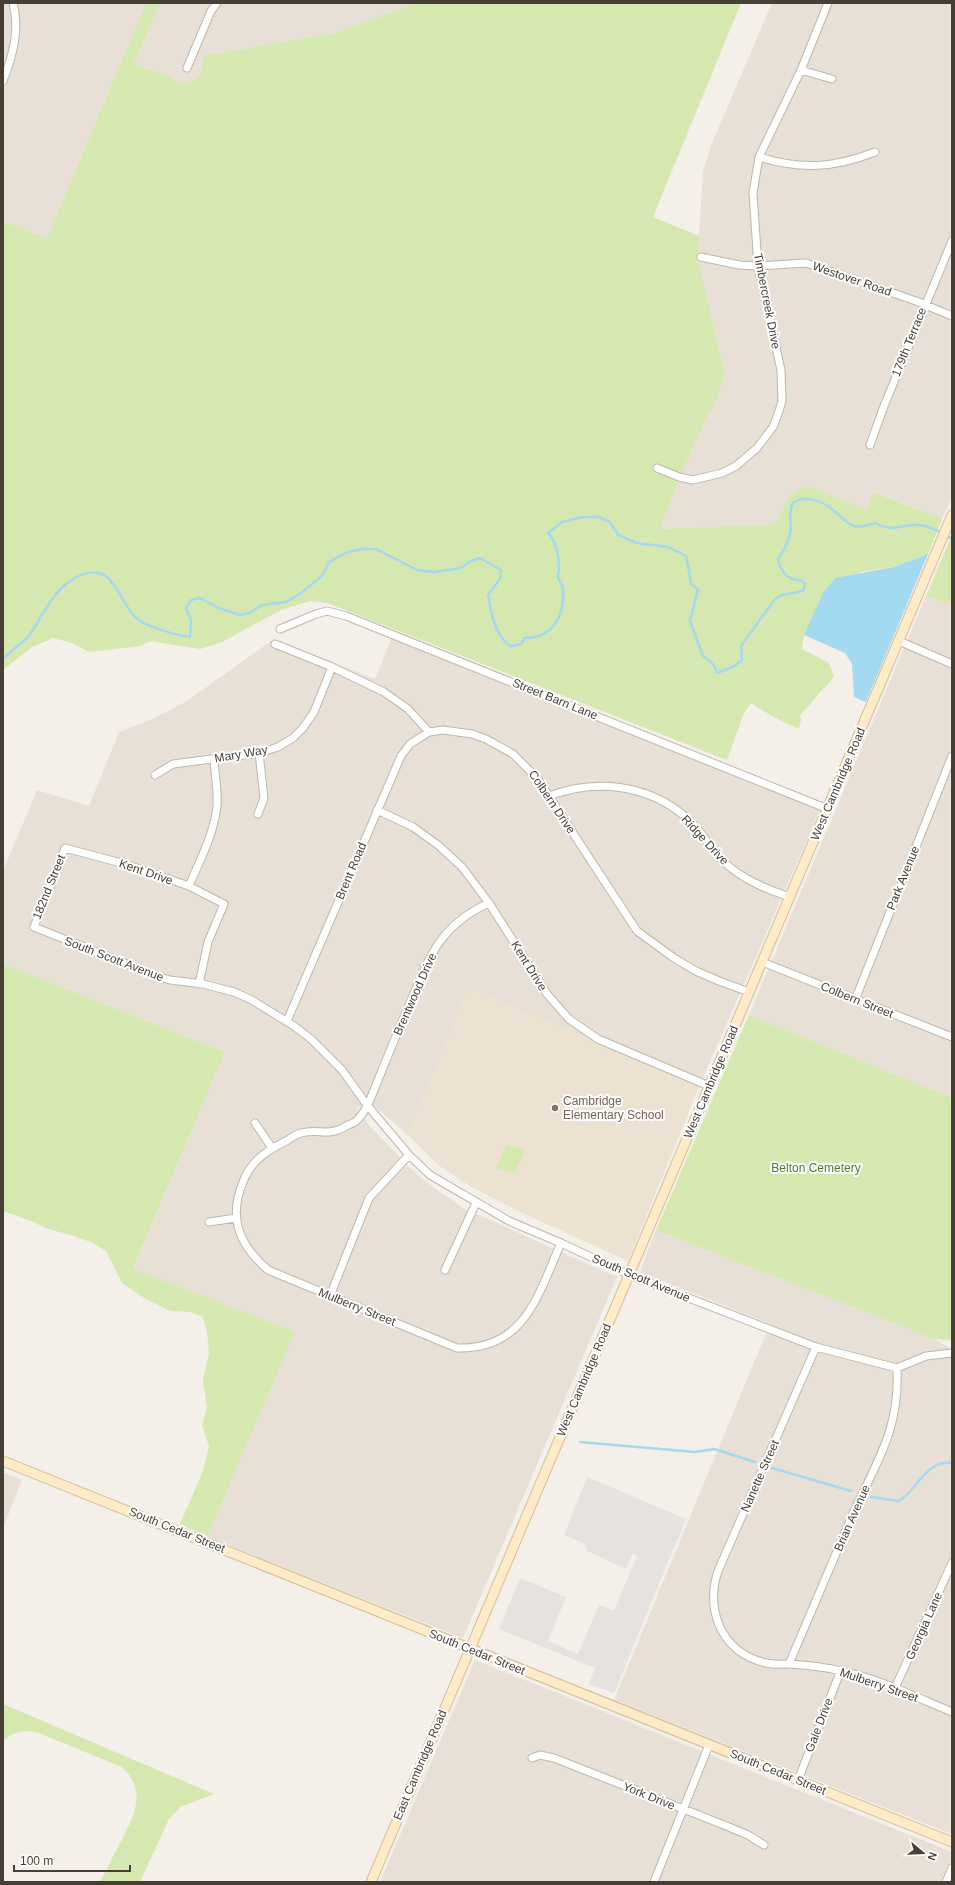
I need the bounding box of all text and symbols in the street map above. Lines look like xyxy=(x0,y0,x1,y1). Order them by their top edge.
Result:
street label: Timbercreek Drive xyxy=(751,252,783,351)
street label: Westover Road xyxy=(811,259,893,299)
street label: 179th Terrace xyxy=(889,305,929,379)
street label: Street Barn Lane xyxy=(510,676,600,723)
street label: West Cambridge Road xyxy=(808,725,868,843)
street label: Mary Way xyxy=(213,742,269,766)
street label: Colbern Drive xyxy=(526,768,578,837)
street label: Ridge Drive xyxy=(678,812,732,868)
street label: Brent Road xyxy=(333,840,369,902)
street label: Park Avenue xyxy=(884,844,922,912)
street label: 182nd Street xyxy=(30,852,69,921)
street label: Kent Drive xyxy=(117,856,175,888)
street label: South Scott Avenue xyxy=(62,934,166,984)
street label: Kent Drive xyxy=(508,939,550,994)
street label: Brentwood Drive xyxy=(391,950,440,1037)
street label: Colbern Street xyxy=(819,979,896,1021)
street label: West Cambridge Road xyxy=(681,1023,741,1141)
place label: Cambridge Elementary School xyxy=(563,1094,664,1122)
marker: Cambridge Elementary School xyxy=(550,1103,560,1113)
park label: Belton Cemetery xyxy=(771,1161,861,1175)
street label: South Scott Avenue xyxy=(590,1251,692,1305)
street label: Mulberry Street xyxy=(316,1285,398,1329)
street label: West Cambridge Road xyxy=(554,1321,614,1439)
street label: Nanette Street xyxy=(738,1437,782,1514)
street label: Brian Avenue xyxy=(831,1482,873,1553)
street label: South Cedar Street xyxy=(127,1504,228,1556)
street label: Georgia Lane xyxy=(903,1590,945,1662)
street label: South Cedar Street xyxy=(427,1626,528,1678)
street label: Mulberry Street xyxy=(838,1665,921,1705)
street label: Gale Drive xyxy=(802,1696,836,1754)
street label: East Cambridge Road xyxy=(390,1708,450,1822)
street label: South Cedar Street xyxy=(728,1746,829,1798)
street label: York Drive xyxy=(621,1779,677,1813)
north arrow xyxy=(903,1833,943,1873)
scale bar xyxy=(14,1847,130,1873)
text: N xyxy=(925,1851,939,1862)
text: 100 m xyxy=(20,1854,53,1868)

